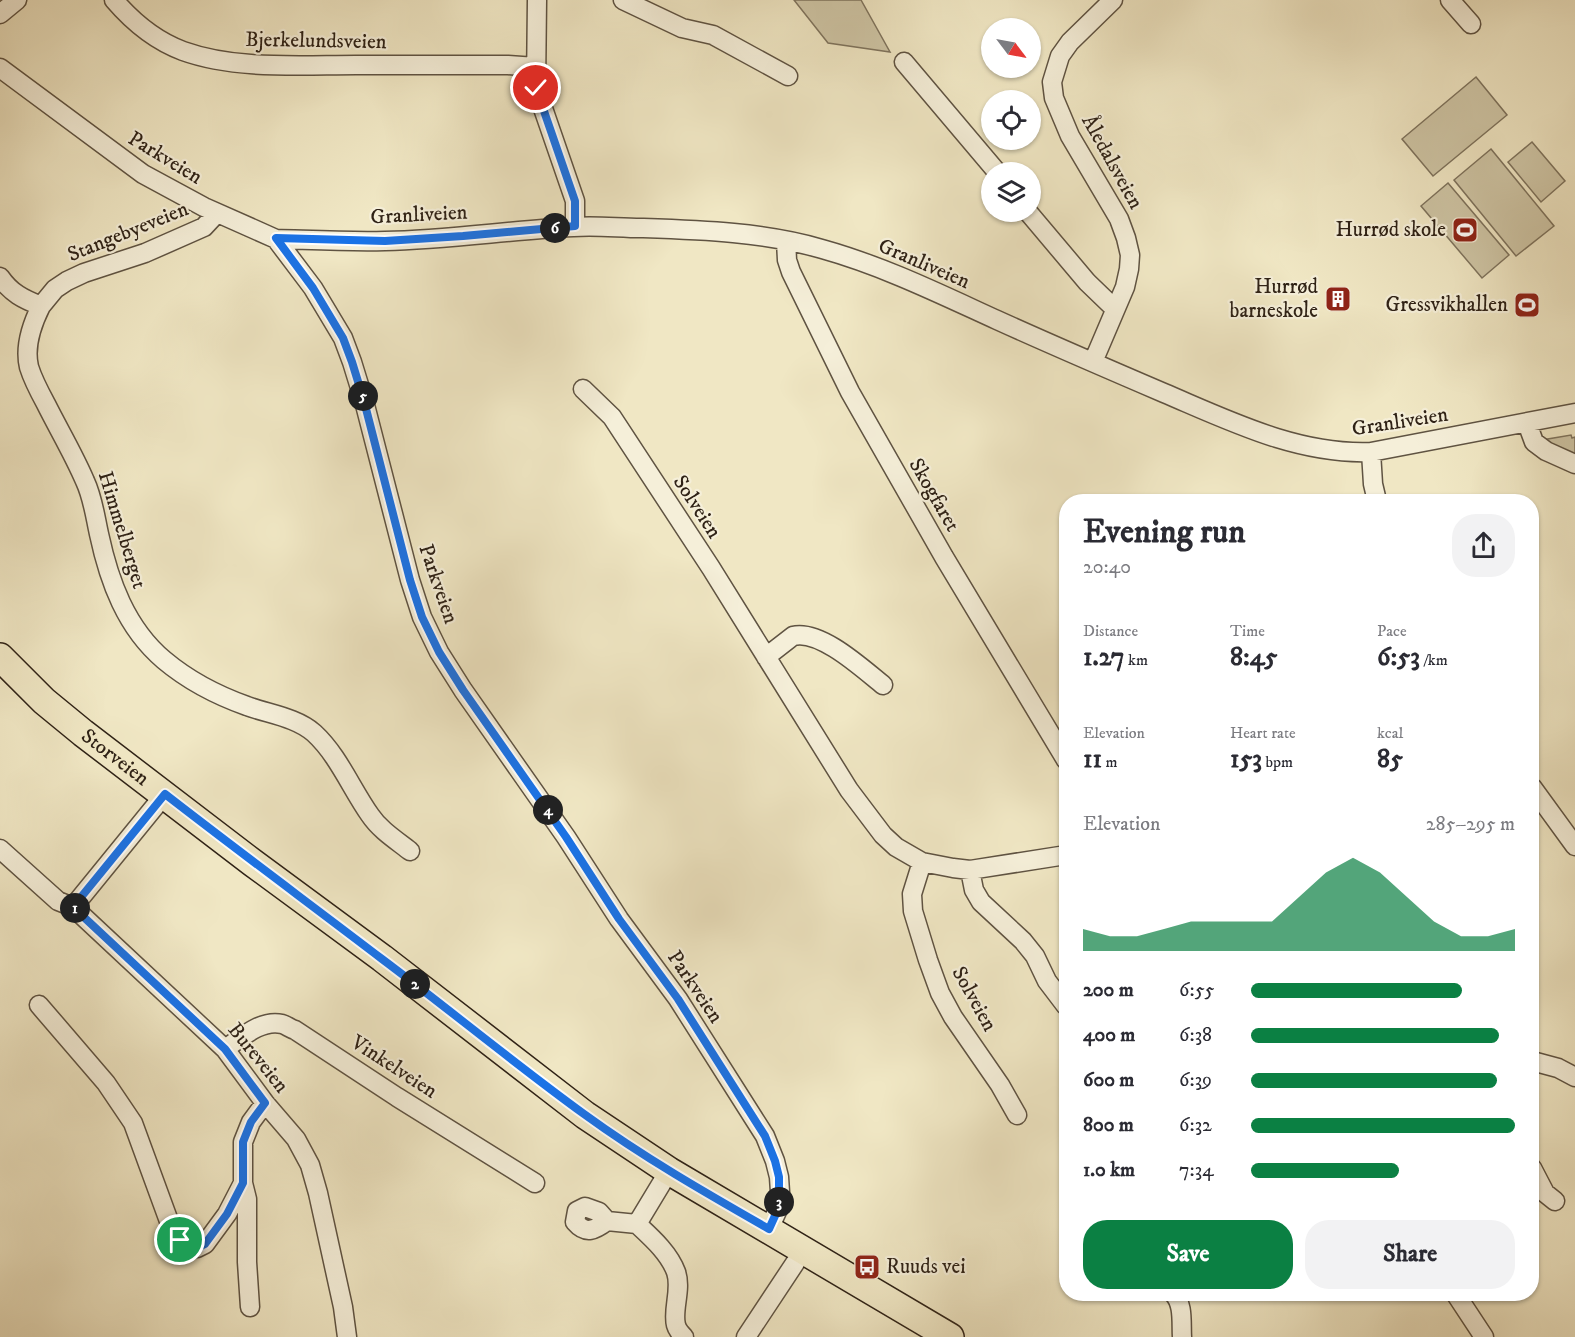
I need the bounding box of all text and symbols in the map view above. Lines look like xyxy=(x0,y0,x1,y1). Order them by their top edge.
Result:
north arrow xyxy=(981,18,1041,78)
map controls xyxy=(981,18,1041,222)
street label: Bjerkelundsveien xyxy=(245,27,387,55)
pin xyxy=(510,62,561,113)
icon: check xyxy=(519,71,552,104)
button: locate xyxy=(981,90,1041,150)
street label: Åledalsveien xyxy=(1075,109,1150,214)
street label: Parkveien xyxy=(123,126,207,190)
button: layers xyxy=(981,162,1041,222)
street label: Stangebyeveien xyxy=(64,196,192,268)
street label: Granliveien xyxy=(370,199,468,231)
pin: 6 xyxy=(540,213,570,243)
sports icon: Hurrød skole xyxy=(1450,215,1480,245)
place label: Hurrød skole xyxy=(1335,217,1446,243)
text: 6 xyxy=(551,218,559,238)
street label: Granliveien xyxy=(874,233,974,295)
place label: Hurrød barneskole xyxy=(1230,274,1319,324)
building icon: Hurrød barneskole xyxy=(1323,284,1353,314)
sports icon: Gressvikhallen xyxy=(1512,290,1542,320)
place label: Gressvikhallen xyxy=(1386,292,1508,318)
pin: 5 xyxy=(348,381,378,411)
text: 5 xyxy=(359,386,367,406)
street label: Granliveien xyxy=(1350,402,1450,442)
street label: Skogfaret xyxy=(903,454,966,537)
street label: Himmelberget xyxy=(92,468,152,592)
street label: Solveien xyxy=(667,470,727,544)
text: Evening run xyxy=(1083,512,1245,553)
button: share xyxy=(1452,514,1515,577)
street label: Parkveien xyxy=(412,541,464,627)
text: 20:40 xyxy=(1083,555,1131,580)
text: Distance xyxy=(1083,621,1138,641)
text: Time xyxy=(1230,621,1265,641)
text: Pace xyxy=(1377,621,1407,641)
text: 1.27 xyxy=(1083,641,1125,674)
text: 8:45 xyxy=(1230,641,1278,674)
text: 6:53 xyxy=(1377,641,1420,674)
text: km xyxy=(1125,650,1148,670)
text: /km xyxy=(1420,650,1448,670)
street label: Storveien xyxy=(76,723,154,792)
text: Elevation xyxy=(1083,723,1145,743)
text: Heart rate xyxy=(1230,723,1296,743)
text: kcal xyxy=(1377,723,1403,743)
text: 11 xyxy=(1083,743,1102,776)
text: 153 xyxy=(1230,743,1262,776)
text: 85 xyxy=(1377,743,1403,776)
text: m xyxy=(1102,752,1118,772)
text: bpm xyxy=(1262,752,1293,772)
pin: 4 xyxy=(533,795,563,825)
text: 4 xyxy=(543,800,553,820)
text: Elevation xyxy=(1083,812,1160,837)
text: 285–295 m xyxy=(1426,812,1515,837)
pin: 1 xyxy=(60,893,90,923)
text: 1 xyxy=(72,898,78,918)
street label: Parkveien xyxy=(661,946,729,1028)
street label: Solveien xyxy=(946,962,1002,1036)
pin: 2 xyxy=(400,969,430,999)
text: 2 xyxy=(411,974,419,994)
text: 200 m xyxy=(1083,978,1134,1003)
text: 6:55 xyxy=(1179,978,1215,1003)
street label: Bureveien xyxy=(222,1018,294,1098)
text: 400 m xyxy=(1083,1023,1135,1048)
text: 6:38 xyxy=(1179,1023,1212,1048)
street label: Vinkelveien xyxy=(345,1029,442,1104)
text: 600 m xyxy=(1083,1068,1134,1093)
text: 6:39 xyxy=(1179,1068,1212,1093)
text: 800 m xyxy=(1083,1113,1134,1138)
text: 6:32 xyxy=(1179,1113,1212,1138)
text: 1.0 km xyxy=(1083,1158,1135,1183)
text: 7:34 xyxy=(1179,1158,1214,1183)
pin: 3 xyxy=(764,1187,794,1217)
text: 3 xyxy=(776,1192,782,1212)
pin xyxy=(154,1214,205,1265)
button: Save xyxy=(1083,1220,1293,1289)
button: Share xyxy=(1305,1220,1515,1289)
icon: arrive xyxy=(163,1223,196,1256)
bus stop icon: Ruuds vei xyxy=(852,1252,882,1282)
place label: Ruuds vei xyxy=(886,1254,966,1280)

